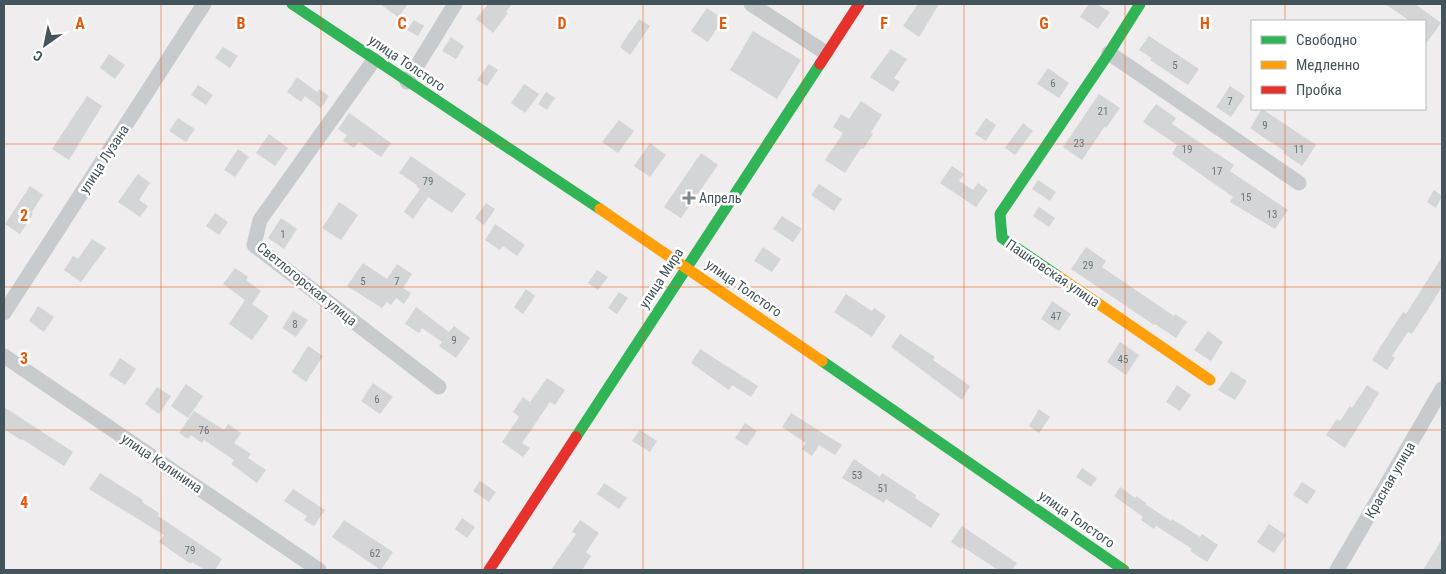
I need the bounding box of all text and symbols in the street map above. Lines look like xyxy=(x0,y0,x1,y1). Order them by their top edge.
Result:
text: A xyxy=(75,14,85,33)
text: B xyxy=(237,14,246,33)
text: C xyxy=(397,14,407,33)
text: D xyxy=(557,14,567,33)
text: E xyxy=(719,14,727,33)
text: F xyxy=(880,14,888,33)
text: G xyxy=(1039,14,1049,33)
text: H xyxy=(1200,14,1210,33)
north arrow xyxy=(20,20,70,70)
legend xyxy=(1251,20,1426,110)
text: Свободно xyxy=(1296,31,1357,49)
street label: улица Толстого xyxy=(366,32,448,94)
text: С xyxy=(30,47,46,65)
text: Медленно xyxy=(1296,56,1360,74)
house number: 5 xyxy=(1172,59,1178,72)
house number: 6 xyxy=(1050,77,1056,90)
text: Пробка xyxy=(1296,81,1342,99)
house number: 7 xyxy=(1227,95,1233,108)
house number: 21 xyxy=(1098,105,1108,118)
house number: 9 xyxy=(1262,119,1268,132)
street label: улица Лузана xyxy=(76,122,132,196)
house number: 23 xyxy=(1074,137,1084,150)
house number: 19 xyxy=(1182,143,1192,156)
house number: 11 xyxy=(1294,143,1304,156)
house number: 17 xyxy=(1212,165,1222,178)
house number: 79 xyxy=(423,175,433,188)
place label: Апрель xyxy=(699,190,742,206)
house number: 15 xyxy=(1241,191,1251,204)
marker: Апрель xyxy=(683,192,695,204)
text: 2 xyxy=(20,206,28,225)
house number: 13 xyxy=(1267,208,1277,221)
house number: 1 xyxy=(280,228,286,241)
street label: Пашковская улица xyxy=(1003,236,1103,310)
street label: Светлогорская улица xyxy=(254,239,360,329)
street label: улица Мира xyxy=(636,245,686,311)
street label: улица Толстого xyxy=(703,256,785,320)
house number: 29 xyxy=(1083,259,1093,272)
house number: 5 xyxy=(360,275,366,288)
house number: 7 xyxy=(394,275,400,288)
house number: 47 xyxy=(1051,310,1061,323)
house number: 8 xyxy=(292,318,298,331)
house number: 9 xyxy=(451,334,457,347)
text: 3 xyxy=(20,349,28,368)
house number: 45 xyxy=(1118,353,1128,366)
house number: 6 xyxy=(374,393,380,406)
house number: 76 xyxy=(199,424,209,437)
street label: улица Калинина xyxy=(119,430,205,496)
street label: Красная улица xyxy=(1362,439,1418,521)
house number: 53 xyxy=(852,469,862,482)
house number: 51 xyxy=(878,482,888,495)
street label: улица Толстого xyxy=(1036,487,1118,551)
text: 4 xyxy=(20,493,28,512)
house number: 79 xyxy=(185,544,195,557)
house number: 62 xyxy=(370,547,380,560)

